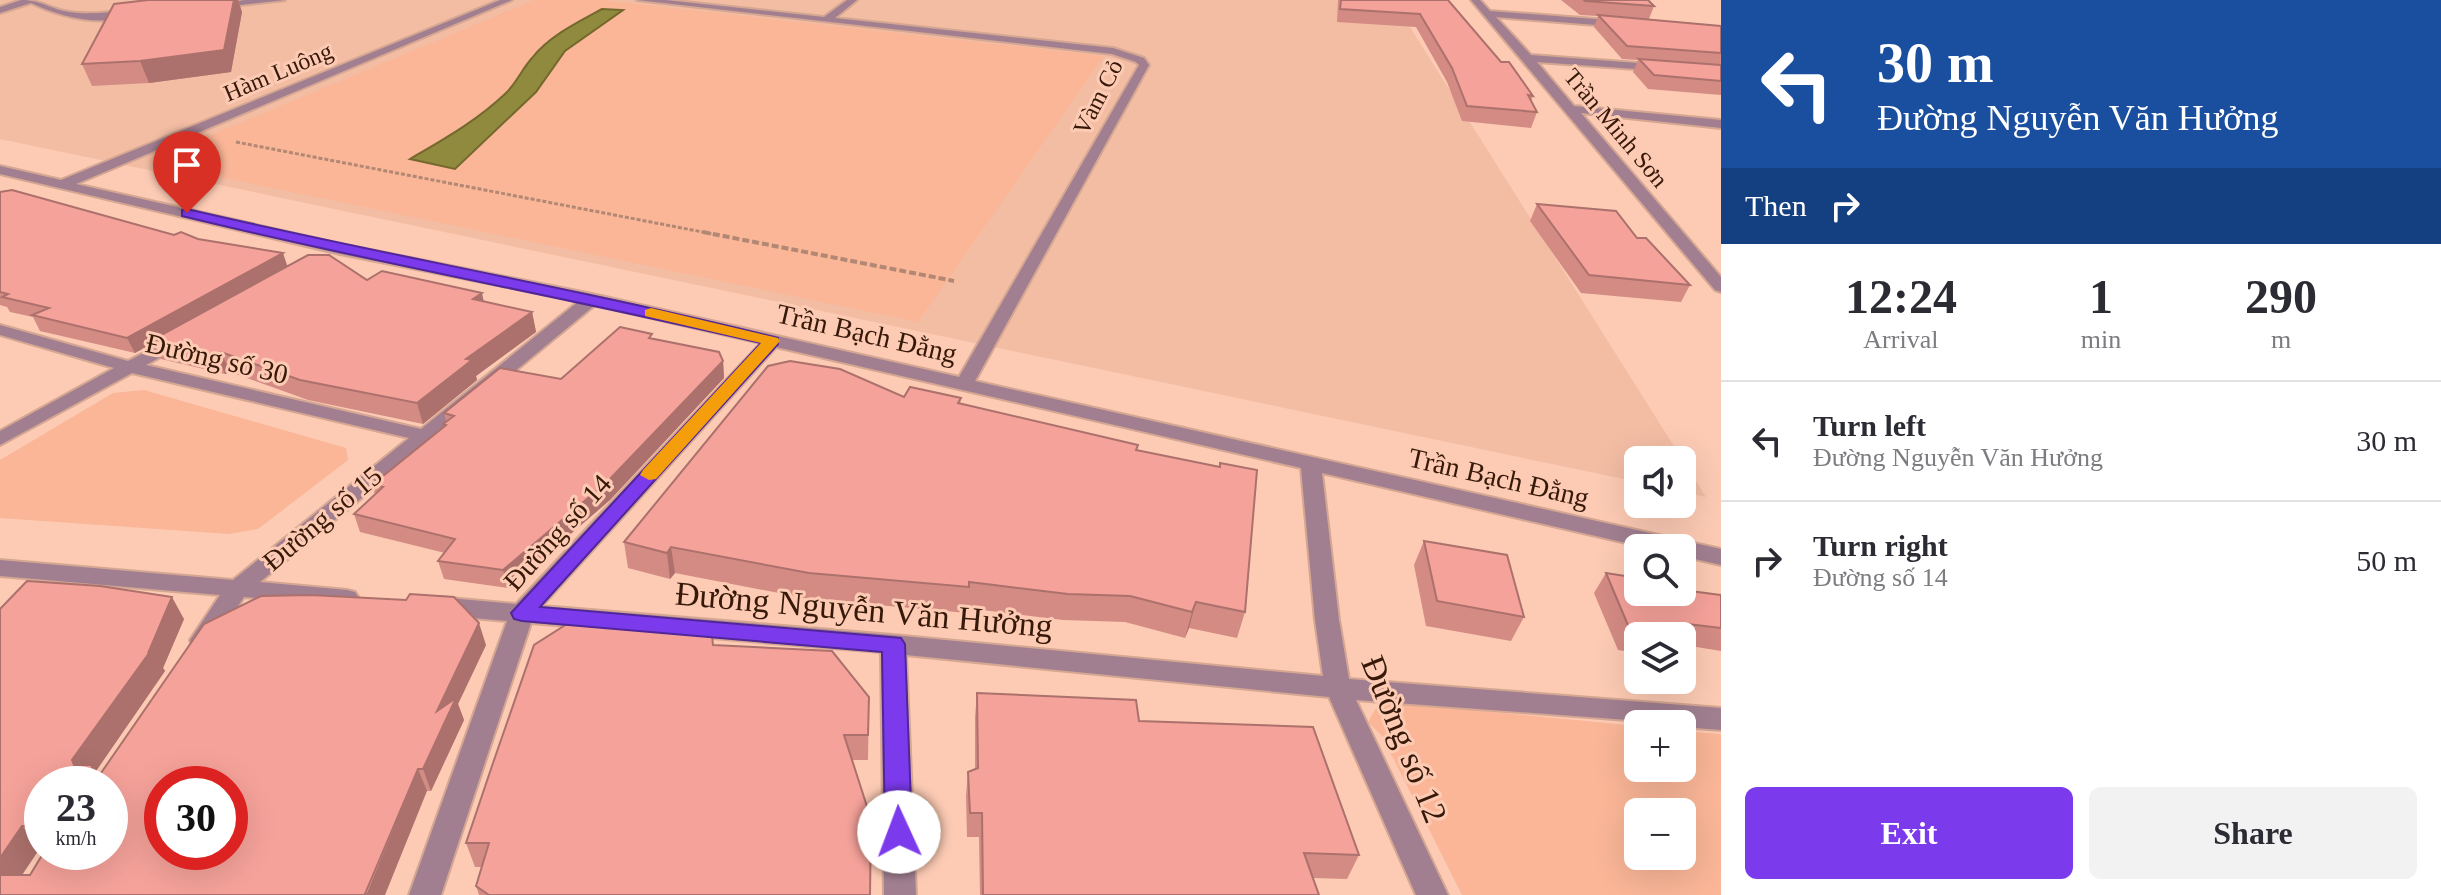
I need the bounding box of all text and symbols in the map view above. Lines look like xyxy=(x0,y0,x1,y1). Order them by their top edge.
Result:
icon: left xyxy=(1745,32,1849,136)
text: 30 m xyxy=(1877,32,1994,94)
street label: Hàm Luông xyxy=(220,38,336,106)
street label: Vàm Cỏ xyxy=(1068,55,1128,139)
street label: Trần Minh Sơn xyxy=(1559,64,1673,192)
text: Đường Nguyễn Văn Hưởng xyxy=(1877,98,2278,138)
pin xyxy=(153,131,221,213)
icon: arrive xyxy=(165,143,209,187)
icon: right xyxy=(1823,184,1867,228)
text: Then xyxy=(1745,189,1807,222)
text: 12:24 xyxy=(1845,270,1957,323)
text: 1 xyxy=(2089,270,2113,323)
text: 290 xyxy=(2245,270,2317,323)
street label: Trần Bạch Đằng xyxy=(774,298,960,369)
text: Arrival xyxy=(1863,325,1938,354)
text: min xyxy=(2081,325,2121,354)
text: m xyxy=(2271,325,2291,354)
street label: Đường số 30 xyxy=(143,327,291,390)
text: Turn left xyxy=(1813,409,1926,442)
icon: left xyxy=(1745,419,1789,463)
text: 30 m xyxy=(2356,424,2417,457)
street label: Trần Bạch Đằng xyxy=(1406,442,1592,513)
text: Đường Nguyễn Văn Hưởng xyxy=(1813,443,2103,472)
map controls xyxy=(1624,446,1696,870)
button: sound xyxy=(1624,446,1696,518)
street label: Đường số 15 xyxy=(257,460,388,577)
street label: Đường số 14 xyxy=(497,468,617,597)
text: Turn right xyxy=(1813,529,1948,562)
button: search xyxy=(1624,534,1696,606)
icon: right xyxy=(1745,539,1789,583)
text: 50 m xyxy=(2356,544,2417,577)
text: Đường số 14 xyxy=(1813,563,1948,592)
street label: Đường Nguyễn Văn Hưởng xyxy=(674,575,1054,644)
button: layers xyxy=(1624,622,1696,694)
street label: Đường số 12 xyxy=(1354,651,1455,828)
button: + xyxy=(1624,710,1696,782)
speed limit sign: 30 xyxy=(144,766,248,870)
text: 23 xyxy=(56,785,96,830)
button: Exit xyxy=(1745,787,2073,879)
button: Share xyxy=(2089,787,2417,879)
position arrow xyxy=(857,790,941,874)
button: − xyxy=(1624,798,1696,870)
text: km/h xyxy=(55,827,97,849)

